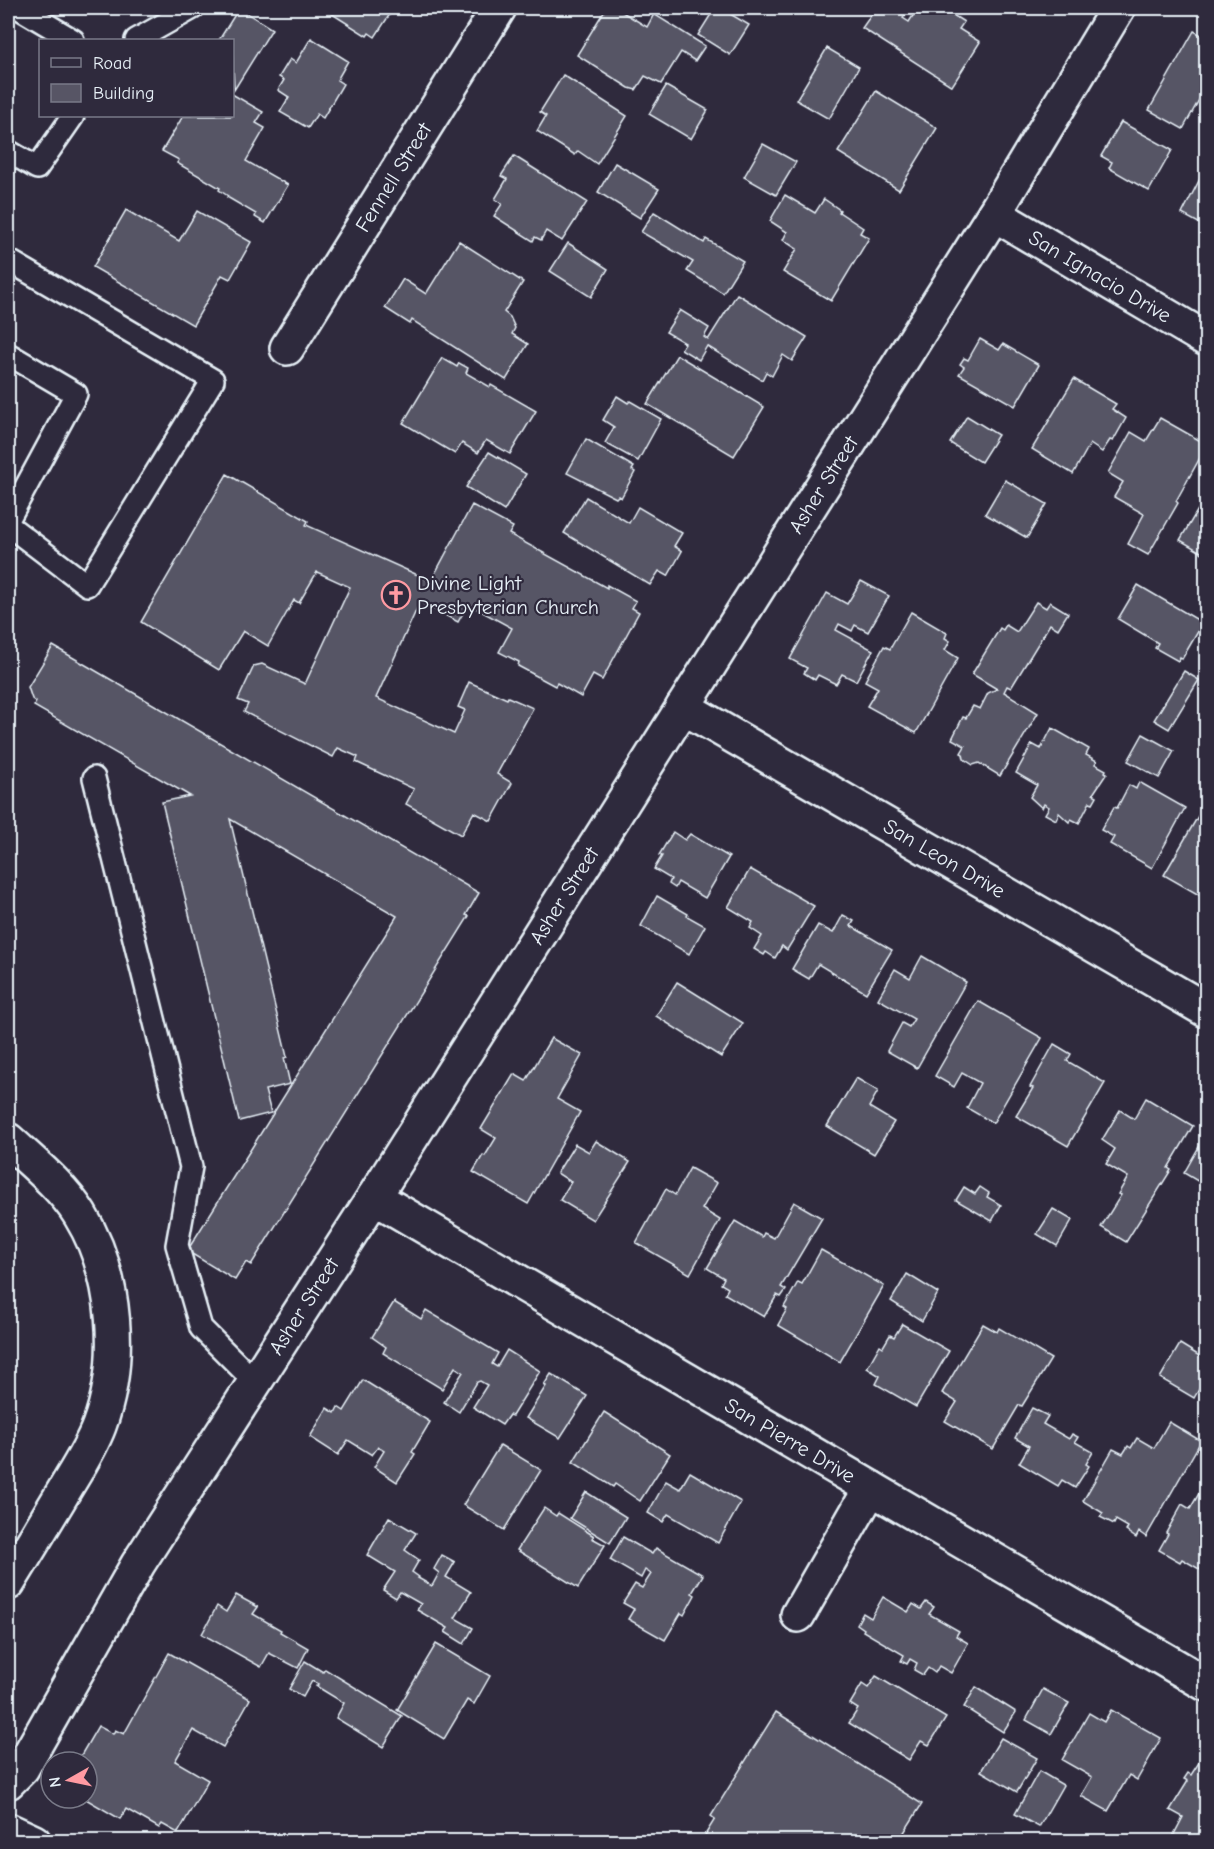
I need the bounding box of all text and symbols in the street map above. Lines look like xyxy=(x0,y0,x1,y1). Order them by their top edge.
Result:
legend xyxy=(39,39,234,117)
text: Road xyxy=(93,53,132,74)
text: Building xyxy=(93,83,155,104)
street label: Fennell Street xyxy=(350,118,437,236)
street label: San Ignacio Drive xyxy=(1024,225,1175,328)
street label: Asher Street xyxy=(784,431,864,538)
place label: Divine Light Presbyterian Church xyxy=(417,571,599,619)
church icon: Divine Light Presbyterian Church xyxy=(380,579,412,611)
street label: San Leon Drive xyxy=(879,814,1009,903)
street label: Asher Street xyxy=(524,842,604,949)
street label: Asher Street xyxy=(264,1252,344,1359)
street label: San Pierre Drive xyxy=(720,1393,860,1488)
north arrow xyxy=(39,1750,99,1810)
text: N xyxy=(45,1776,65,1789)

